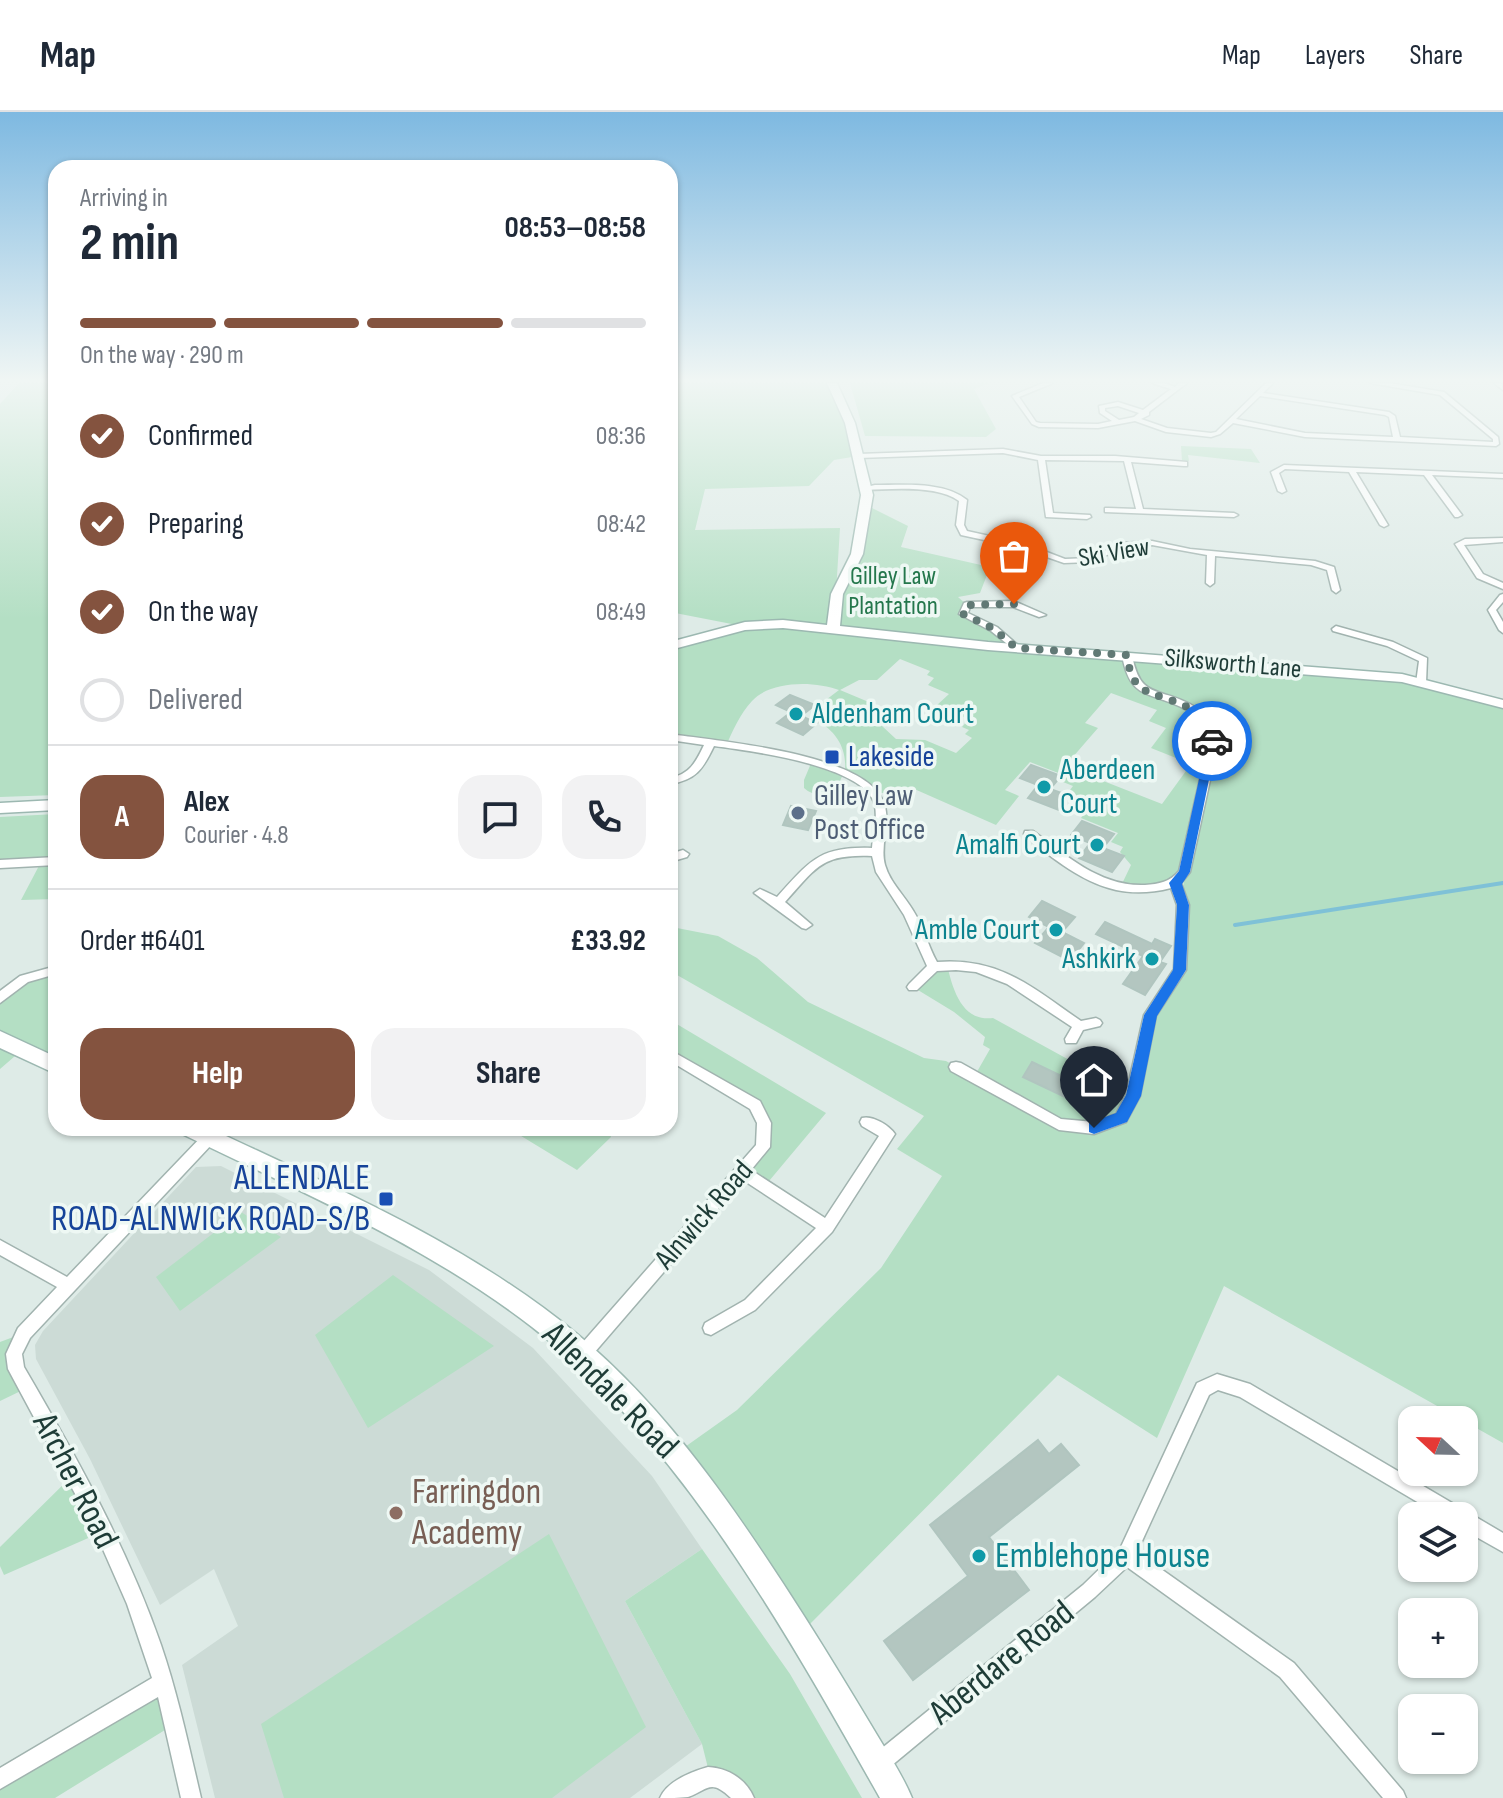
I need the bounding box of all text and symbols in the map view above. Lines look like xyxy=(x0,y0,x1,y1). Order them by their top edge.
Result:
text: Map xyxy=(40,33,96,78)
text: Map xyxy=(1222,39,1261,72)
text: Layers xyxy=(1305,39,1365,72)
text: Share xyxy=(1409,39,1463,72)
text: Arriving in xyxy=(80,183,168,214)
text: 08:53–08:58 xyxy=(504,210,646,246)
text: 2 min xyxy=(80,212,179,275)
text: On the way · 290 m xyxy=(80,340,244,371)
icon: check xyxy=(80,414,124,458)
text: Confirmed xyxy=(148,418,253,454)
text: 08:36 xyxy=(596,421,646,452)
icon: check xyxy=(80,502,124,546)
text: Preparing xyxy=(148,506,244,542)
text: 08:42 xyxy=(596,509,646,540)
pin xyxy=(980,522,1048,604)
street label: Ski View xyxy=(1076,531,1152,574)
icon: bag xyxy=(992,534,1036,578)
park label: Gilley Law Plantation xyxy=(848,561,938,622)
icon: check xyxy=(80,590,124,634)
text: On the way xyxy=(148,594,258,630)
text: 08:49 xyxy=(596,597,646,628)
street label: Silksworth Lane xyxy=(1163,643,1303,685)
text: Delivered xyxy=(148,682,243,718)
place label: Aldenham Court xyxy=(811,696,974,732)
courier xyxy=(1172,701,1252,781)
marker: Aldenham Court xyxy=(787,705,805,723)
icon: car xyxy=(1190,719,1234,763)
place label: Lakeside xyxy=(848,739,935,775)
marker: Lakeside xyxy=(823,748,841,766)
place label: Aberdeen Court xyxy=(1059,752,1155,822)
button: chat xyxy=(458,775,542,859)
button: phone xyxy=(562,775,646,859)
place label: Gilley Law Post Office xyxy=(814,778,925,848)
marker: Aberdeen Court xyxy=(1035,778,1053,796)
text: Alex xyxy=(184,784,230,820)
text: A xyxy=(115,799,129,835)
marker: Gilley Law Post Office xyxy=(789,804,807,822)
text: Courier · 4.8 xyxy=(184,820,289,851)
place label: Amalfi Court xyxy=(955,827,1081,863)
marker: Amalfi Court xyxy=(1088,836,1106,854)
place label: Amble Court xyxy=(914,912,1040,948)
marker: Amble Court xyxy=(1047,921,1065,939)
text: Order #6401 xyxy=(80,923,205,959)
text: £33.92 xyxy=(570,923,646,959)
place label: Ashkirk xyxy=(1061,941,1137,977)
marker: Ashkirk xyxy=(1143,950,1161,968)
button: Help xyxy=(80,1028,355,1120)
button: Share xyxy=(371,1028,646,1120)
pin xyxy=(1060,1046,1128,1128)
icon: home xyxy=(1072,1058,1116,1102)
street label: Alnwick Road xyxy=(646,1153,761,1277)
place label: ALLENDALE ROAD-ALNWICK ROAD-S/B xyxy=(51,1157,370,1241)
marker: ALLENDALE ROAD-ALNWICK ROAD-S/B xyxy=(377,1190,395,1208)
street label: Allendale Road xyxy=(532,1313,687,1468)
street label: Archer Road xyxy=(22,1405,127,1556)
north arrow xyxy=(1398,1406,1478,1486)
map controls xyxy=(1398,1406,1478,1774)
place label: Farringdon Academy xyxy=(411,1471,541,1555)
button: layers xyxy=(1398,1502,1478,1582)
marker: Farringdon Academy xyxy=(387,1504,405,1522)
place label: Emblehope House xyxy=(995,1535,1210,1578)
marker: Emblehope House xyxy=(970,1547,988,1565)
street label: Aberdare Road xyxy=(920,1592,1083,1735)
button: + xyxy=(1398,1598,1478,1678)
button: − xyxy=(1398,1694,1478,1774)

